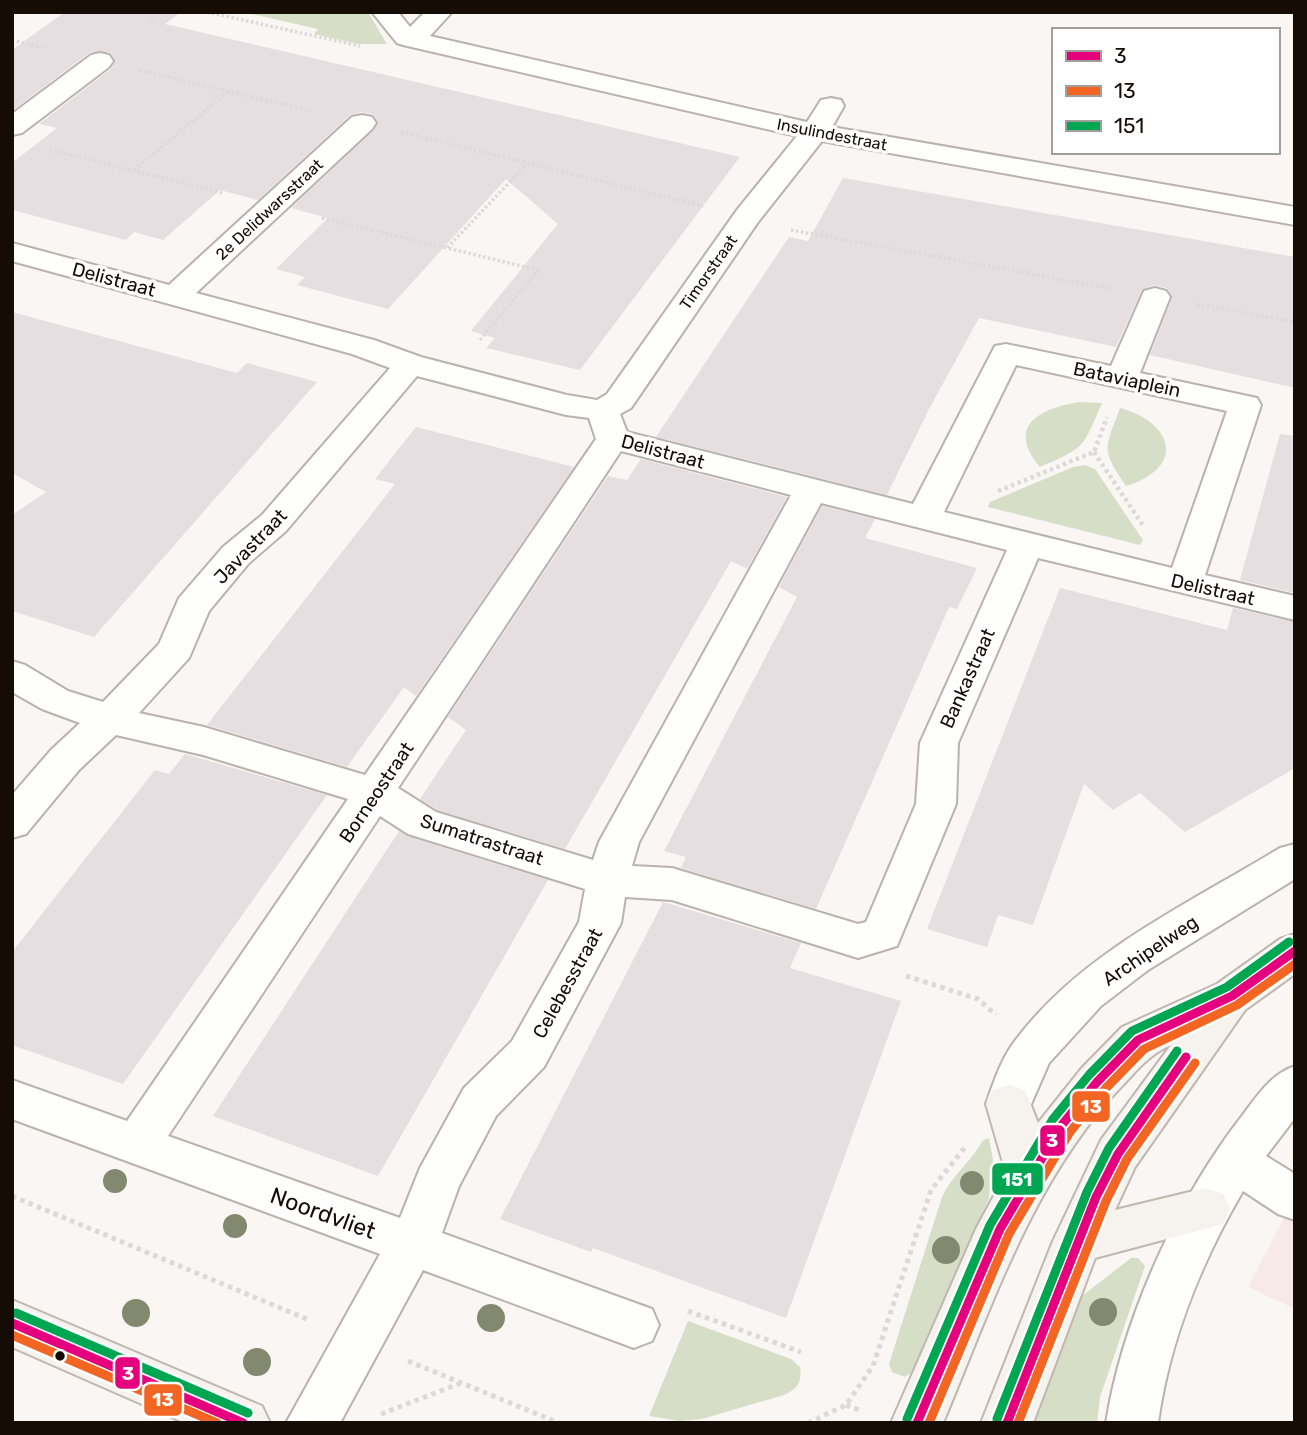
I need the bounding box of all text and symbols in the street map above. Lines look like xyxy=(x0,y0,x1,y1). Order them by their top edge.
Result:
legend xyxy=(1052,28,1279,154)
text: 3 xyxy=(1114,43,1127,68)
text: 13 xyxy=(1114,78,1136,103)
text: 151 xyxy=(1114,113,1144,138)
street label: Insulindestraat xyxy=(775,114,889,155)
street label: 2e Delidwarsstraat xyxy=(212,155,327,264)
street label: Timorstraat xyxy=(676,231,741,313)
street label: Delistraat xyxy=(70,257,159,302)
street label: Bataviaplein xyxy=(1071,357,1183,402)
street label: Delistraat xyxy=(619,429,708,474)
street label: Javastraat xyxy=(209,504,292,589)
street label: Delistraat xyxy=(1169,569,1258,610)
street label: Bankastraat xyxy=(935,624,1000,732)
street label: Borneostraat xyxy=(334,737,419,847)
street label: Sumatrastraat xyxy=(417,809,547,870)
street label: Archipelweg xyxy=(1098,910,1202,991)
street label: Celebesstraat xyxy=(528,924,608,1042)
line badge: 13 xyxy=(1071,1090,1111,1123)
text: 13 xyxy=(1080,1095,1102,1118)
line badge: 3 xyxy=(1039,1124,1066,1157)
text: 3 xyxy=(1046,1129,1058,1152)
line badge: 151 xyxy=(991,1162,1044,1196)
text: 151 xyxy=(1001,1168,1033,1191)
street label: Noordvliet xyxy=(266,1181,380,1245)
unlabelled marker xyxy=(53,1349,67,1363)
line badge: 3 xyxy=(114,1356,141,1390)
text: 3 xyxy=(122,1362,134,1385)
line badge: 13 xyxy=(143,1383,183,1417)
text: 13 xyxy=(152,1388,174,1411)

